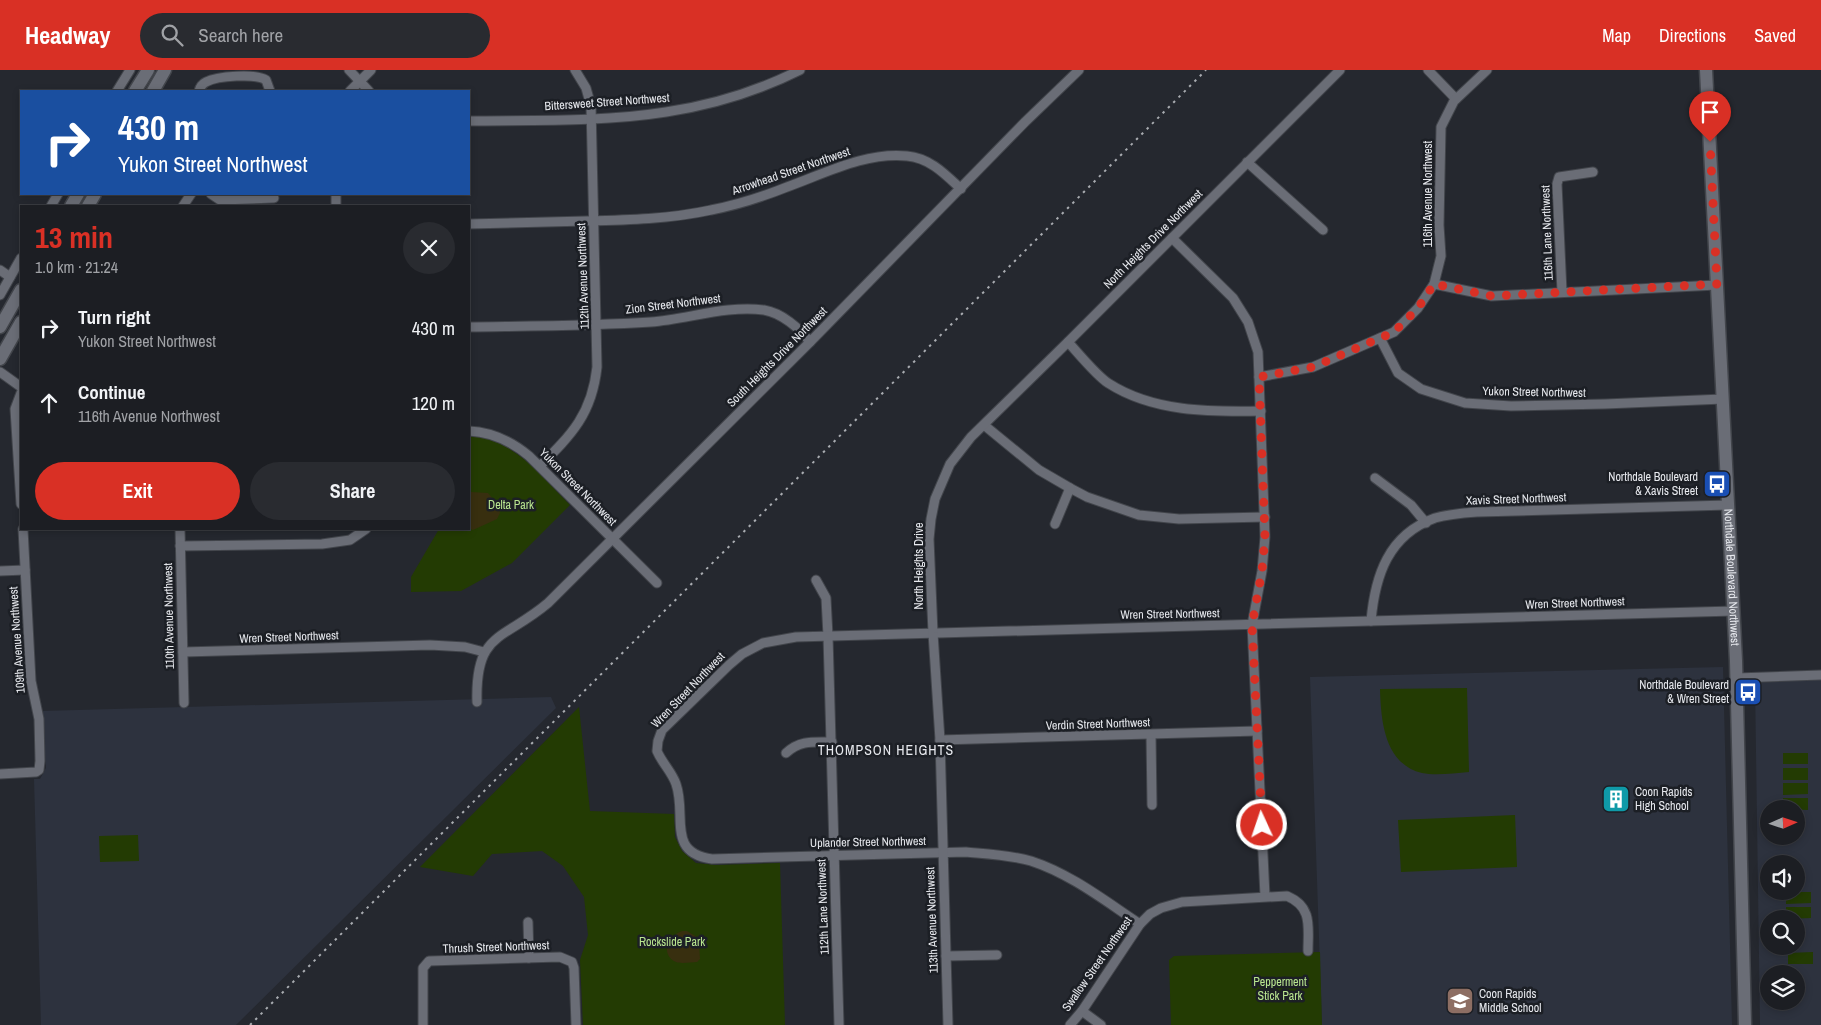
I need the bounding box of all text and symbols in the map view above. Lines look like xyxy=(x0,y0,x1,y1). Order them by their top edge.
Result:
search box xyxy=(140,13,490,58)
text: Headway xyxy=(25,19,110,51)
icon: search xyxy=(158,21,186,49)
text: Search here xyxy=(198,22,283,48)
text: Map xyxy=(1602,23,1631,48)
text: Directions xyxy=(1659,23,1726,48)
text: Saved xyxy=(1754,23,1796,48)
street label: Bittersweet Street Northwest xyxy=(544,90,670,114)
pin xyxy=(1689,91,1731,142)
icon: arrive xyxy=(1696,98,1724,126)
text: 430 m xyxy=(118,104,199,151)
icon: right xyxy=(35,110,100,175)
street label: 116th Avenue Northwest xyxy=(1420,141,1436,247)
street label: Arrowhead Street Northwest xyxy=(729,143,852,199)
text: Yukon Street Northwest xyxy=(118,149,308,179)
street label: 116th Lane Northwest xyxy=(1537,185,1557,281)
street label: North Heights Drive Northwest xyxy=(1100,186,1206,292)
text: 13 min xyxy=(35,217,113,257)
button: close xyxy=(403,222,455,274)
street label: 112th Avenue Northwest xyxy=(573,222,593,329)
text: 1.0 km · 21:24 xyxy=(35,256,118,278)
street label: Zion Street Northwest xyxy=(625,290,722,318)
street label: South Heights Drive Northwest xyxy=(723,303,831,411)
text: Turn right xyxy=(78,304,150,330)
icon: right xyxy=(35,314,63,342)
text: 430 m xyxy=(412,315,455,341)
text: Yukon Street Northwest xyxy=(78,330,216,352)
text: Continue xyxy=(78,379,146,405)
street label: Yukon Street Northwest xyxy=(1482,383,1586,401)
icon: ahead xyxy=(35,389,63,417)
text: 120 m xyxy=(412,390,455,416)
text: 116th Avenue Northwest xyxy=(78,405,220,427)
street label: Yukon Street Northwest xyxy=(536,445,620,529)
button: Exit xyxy=(35,462,240,520)
button: Share xyxy=(250,462,455,520)
place label: Northdale Boulevard & Xavis Street xyxy=(1608,469,1698,499)
bus stop icon: Northdale Boulevard & Xavis Street xyxy=(1702,469,1732,499)
street label: Xavis Street Northwest xyxy=(1465,489,1567,509)
park label: Delta Park xyxy=(488,497,534,513)
street label: Northdale Boulevard Northwest xyxy=(1720,509,1743,646)
street label: North Heights Drive xyxy=(911,523,927,609)
street label: 110th Avenue Northwest xyxy=(160,562,178,669)
street label: 109th Avenue Northwest xyxy=(5,586,29,694)
street label: Wren Street Northwest xyxy=(1525,593,1625,613)
street label: Wren Street Northwest xyxy=(1120,605,1220,623)
street label: Wren Street Northwest xyxy=(239,627,339,647)
street label: Wren Street Northwest xyxy=(648,649,728,731)
place label: Northdale Boulevard & Wren Street xyxy=(1639,677,1729,707)
bus stop icon: Northdale Boulevard & Wren Street xyxy=(1733,677,1763,707)
street label: Verdin Street Northwest xyxy=(1046,714,1151,734)
district label: THOMPSON HEIGHTS xyxy=(818,741,954,759)
building icon: Coon Rapids High School xyxy=(1601,784,1631,814)
place label: Coon Rapids High School xyxy=(1635,784,1693,814)
position arrow xyxy=(1235,798,1287,850)
north arrow xyxy=(1760,800,1805,845)
map controls xyxy=(1760,800,1805,1010)
street label: Uplander Street Northwest xyxy=(810,833,926,851)
button: sound xyxy=(1760,855,1805,900)
street label: 112th Lane Northwest xyxy=(813,859,833,955)
street label: 113th Avenue Northwest xyxy=(922,866,942,973)
button: search xyxy=(1760,910,1805,955)
street label: Swallow Street Northwest xyxy=(1058,913,1136,1015)
park label: Rockslide Park xyxy=(639,934,705,950)
street label: Thrush Street Northwest xyxy=(442,937,550,957)
button: layers xyxy=(1760,965,1805,1010)
park label: Pepperment Stick Park xyxy=(1253,974,1307,1004)
school or university icon: Coon Rapids Middle School xyxy=(1445,986,1475,1016)
place label: Coon Rapids Middle School xyxy=(1479,986,1541,1016)

